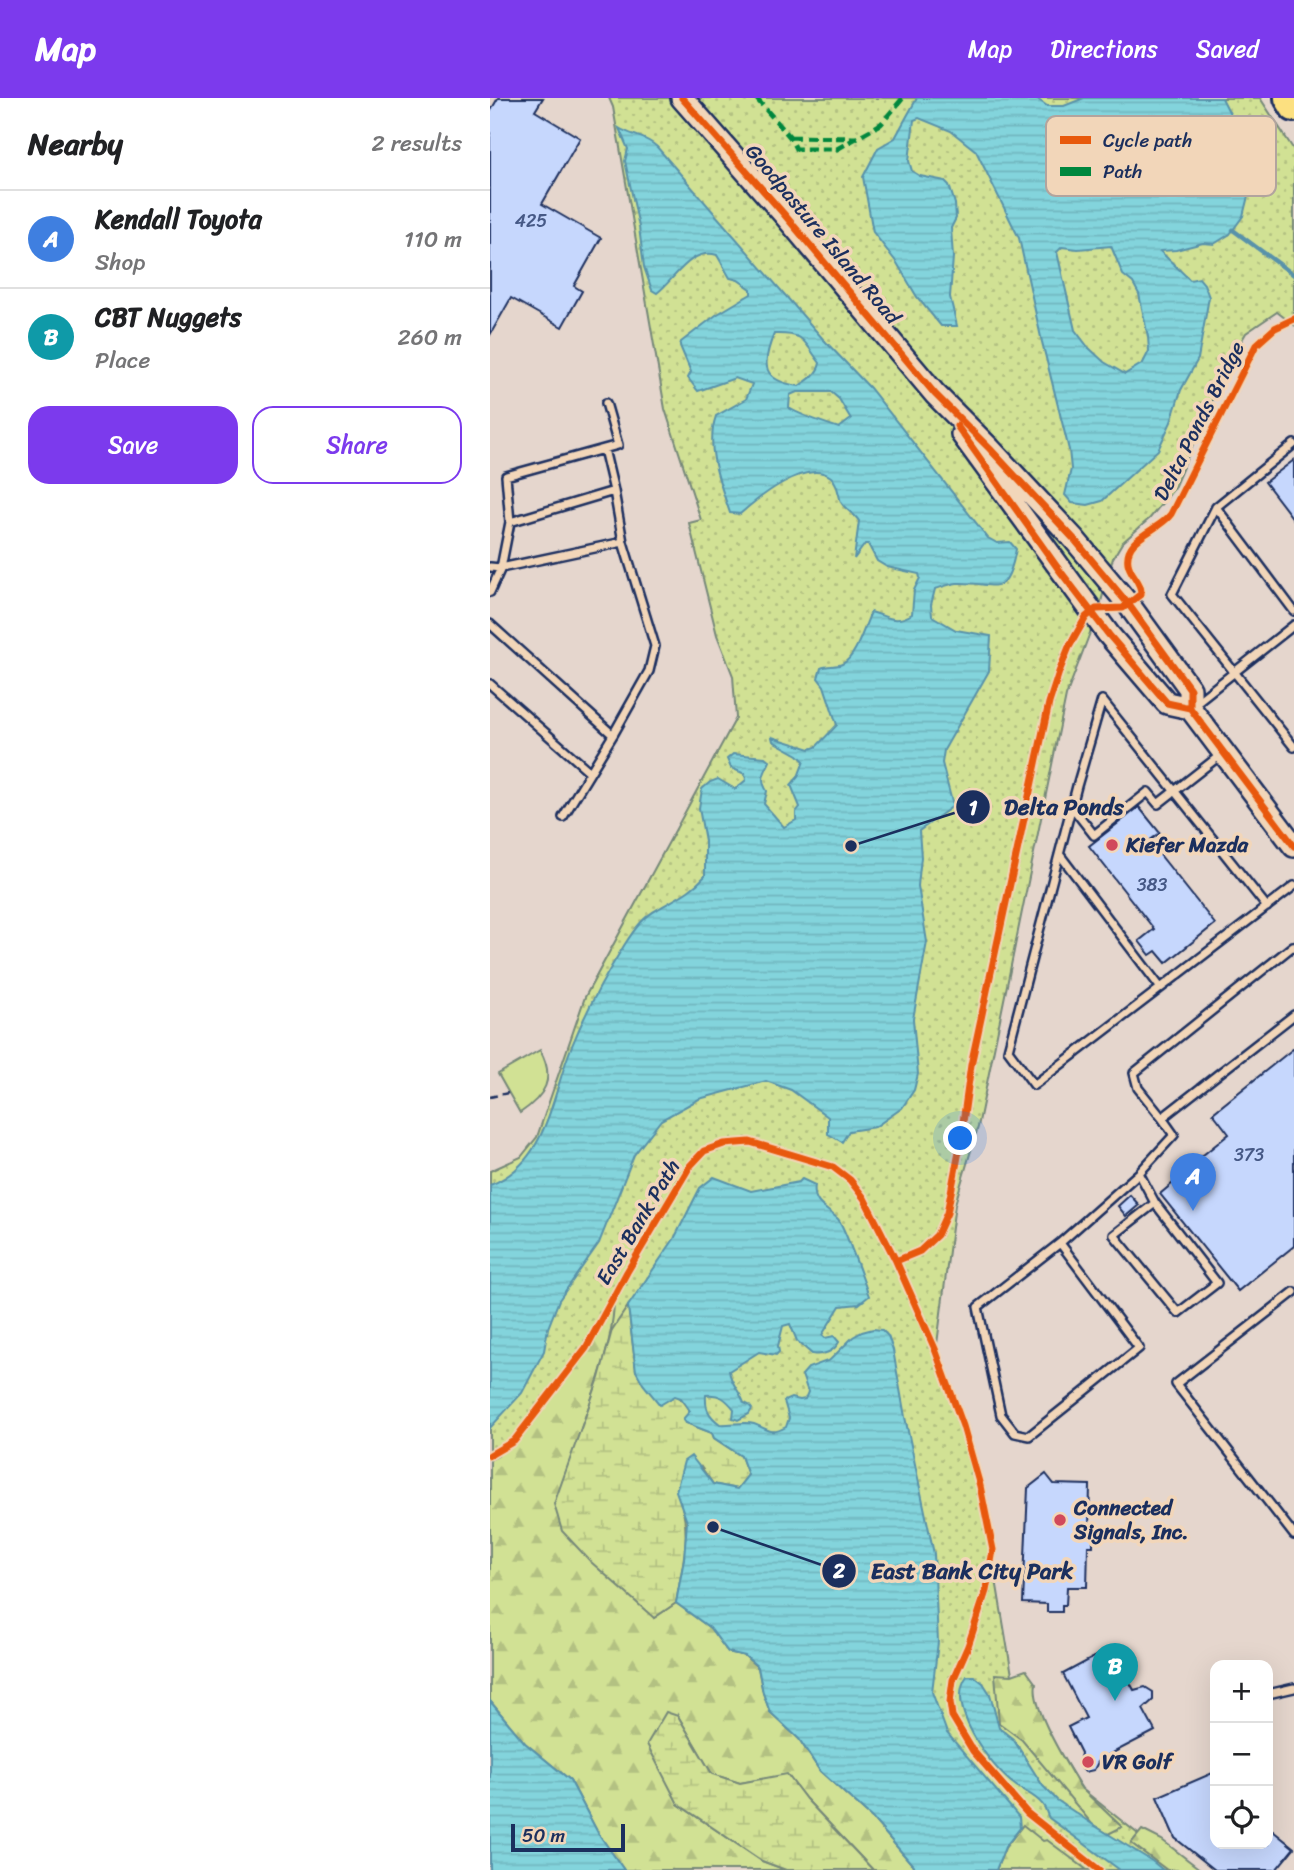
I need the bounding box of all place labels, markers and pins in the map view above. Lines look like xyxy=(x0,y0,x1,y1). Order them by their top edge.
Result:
callout: Delta Ponds xyxy=(956,785,1138,829)
place label: Kiefer Mazda xyxy=(1125,826,1250,864)
marker: Kiefer Mazda xyxy=(1104,837,1120,853)
pin: A xyxy=(1170,1153,1216,1211)
place label: Connected Signals, Inc. xyxy=(1073,1489,1189,1551)
marker: Connected Signals, Inc. xyxy=(1052,1512,1068,1528)
callout: East Bank City Park xyxy=(822,1549,1088,1593)
pin: B xyxy=(1092,1643,1138,1701)
place label: VR Golf xyxy=(1102,1743,1174,1781)
marker: VR Golf xyxy=(1080,1754,1096,1770)

